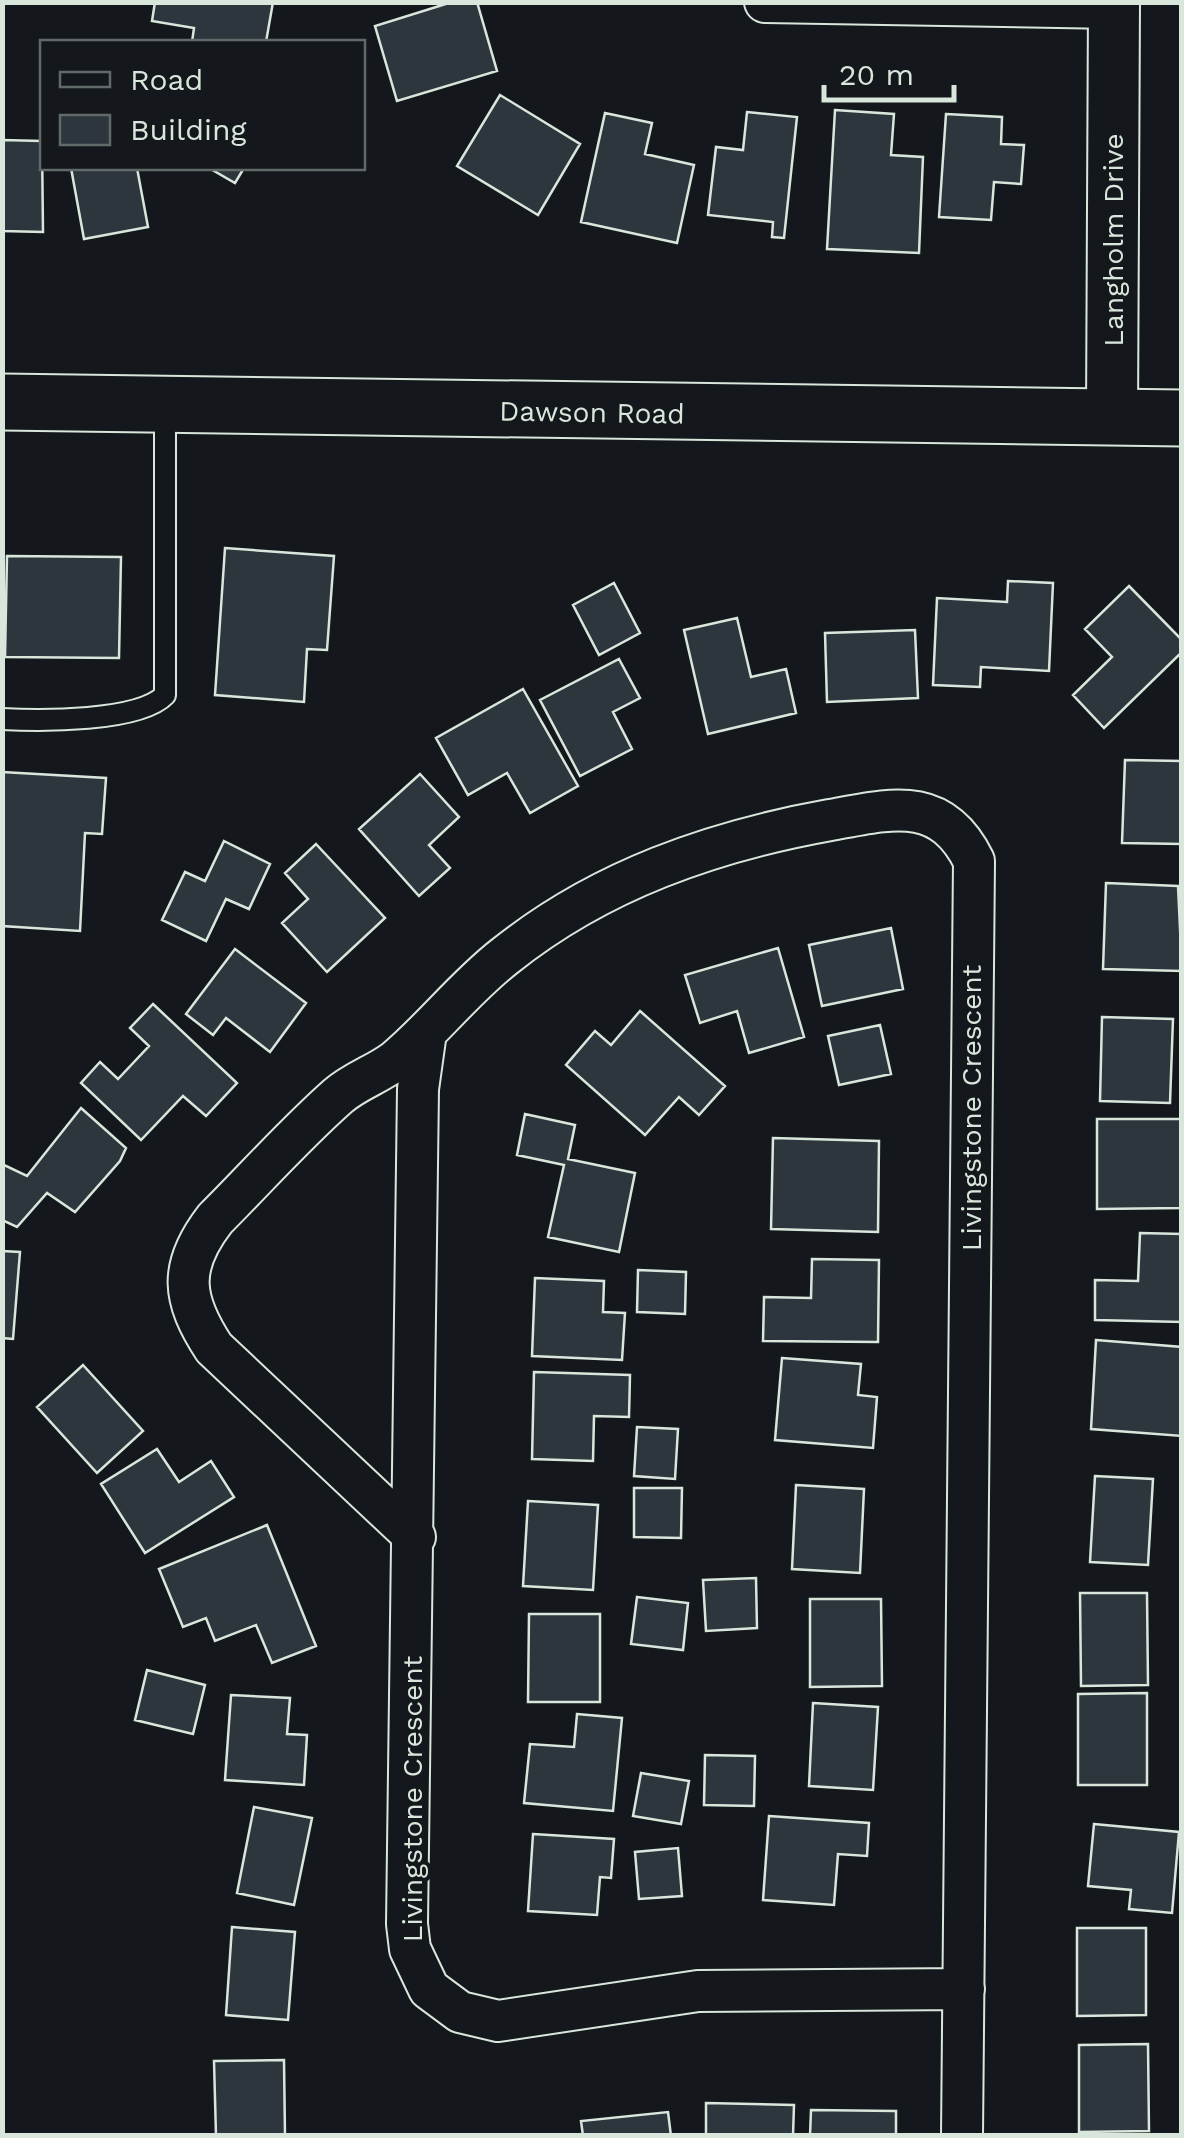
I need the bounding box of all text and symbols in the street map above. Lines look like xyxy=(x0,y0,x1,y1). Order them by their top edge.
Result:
legend xyxy=(40,40,365,170)
scale bar xyxy=(824,40,954,102)
text: 20 m xyxy=(839,57,914,92)
text: Road xyxy=(130,62,203,97)
text: Building xyxy=(130,112,247,147)
street label: Langholm Drive xyxy=(1097,133,1130,347)
street label: Dawson Road xyxy=(499,394,685,431)
street label: Livingstone Crescent xyxy=(955,964,988,1251)
street label: Livingstone Crescent xyxy=(396,1655,429,1942)

